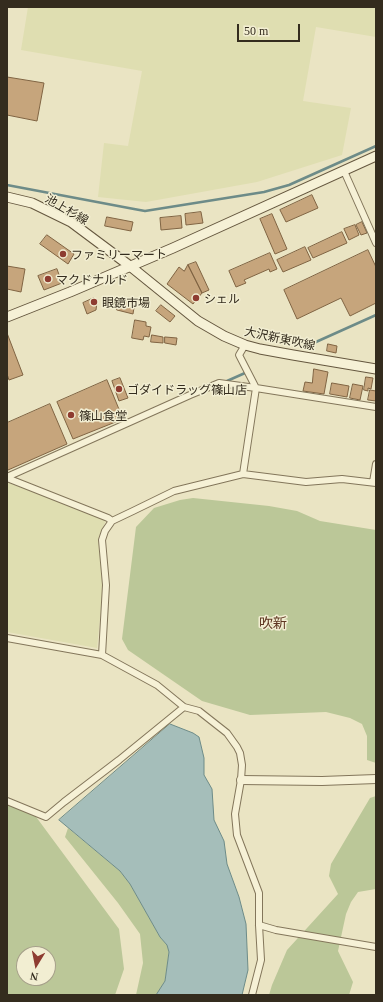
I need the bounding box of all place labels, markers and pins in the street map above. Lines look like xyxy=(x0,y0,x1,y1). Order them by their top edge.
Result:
place label: ファミリーマート xyxy=(71,247,167,261)
marker: ファミリーマート xyxy=(58,249,68,259)
place label: マクドナルド xyxy=(56,272,128,286)
marker: マクドナルド xyxy=(43,274,53,284)
place label: シェル xyxy=(204,291,240,305)
marker: シェル xyxy=(191,293,201,303)
place label: 眼鏡市場 xyxy=(102,295,150,309)
marker: 眼鏡市場 xyxy=(89,297,99,307)
place label: ゴダイドラッグ篠山店 xyxy=(127,382,247,396)
marker: ゴダイドラッグ篠山店 xyxy=(114,384,124,394)
place label: 篠山食堂 xyxy=(79,408,127,422)
marker: 篠山食堂 xyxy=(66,410,76,420)

